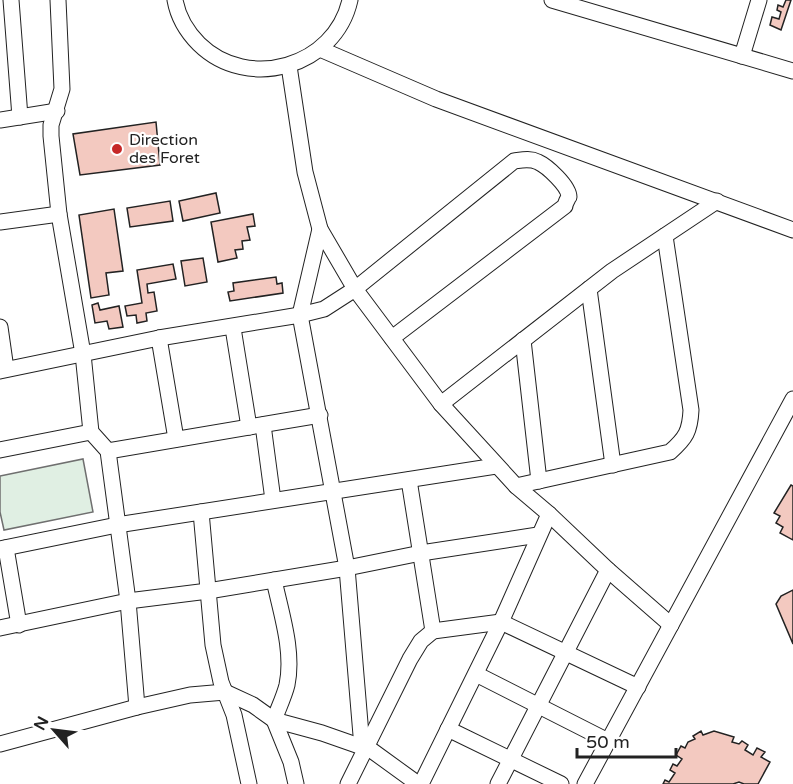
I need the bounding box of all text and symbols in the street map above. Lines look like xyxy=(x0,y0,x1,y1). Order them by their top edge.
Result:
place label: Direction des Foret xyxy=(129,130,200,168)
marker: Direction des Foret xyxy=(110,142,124,156)
north arrow xyxy=(24,700,84,760)
text: N xyxy=(30,713,53,734)
scale bar xyxy=(577,721,676,759)
text: 50 m xyxy=(586,731,630,753)

